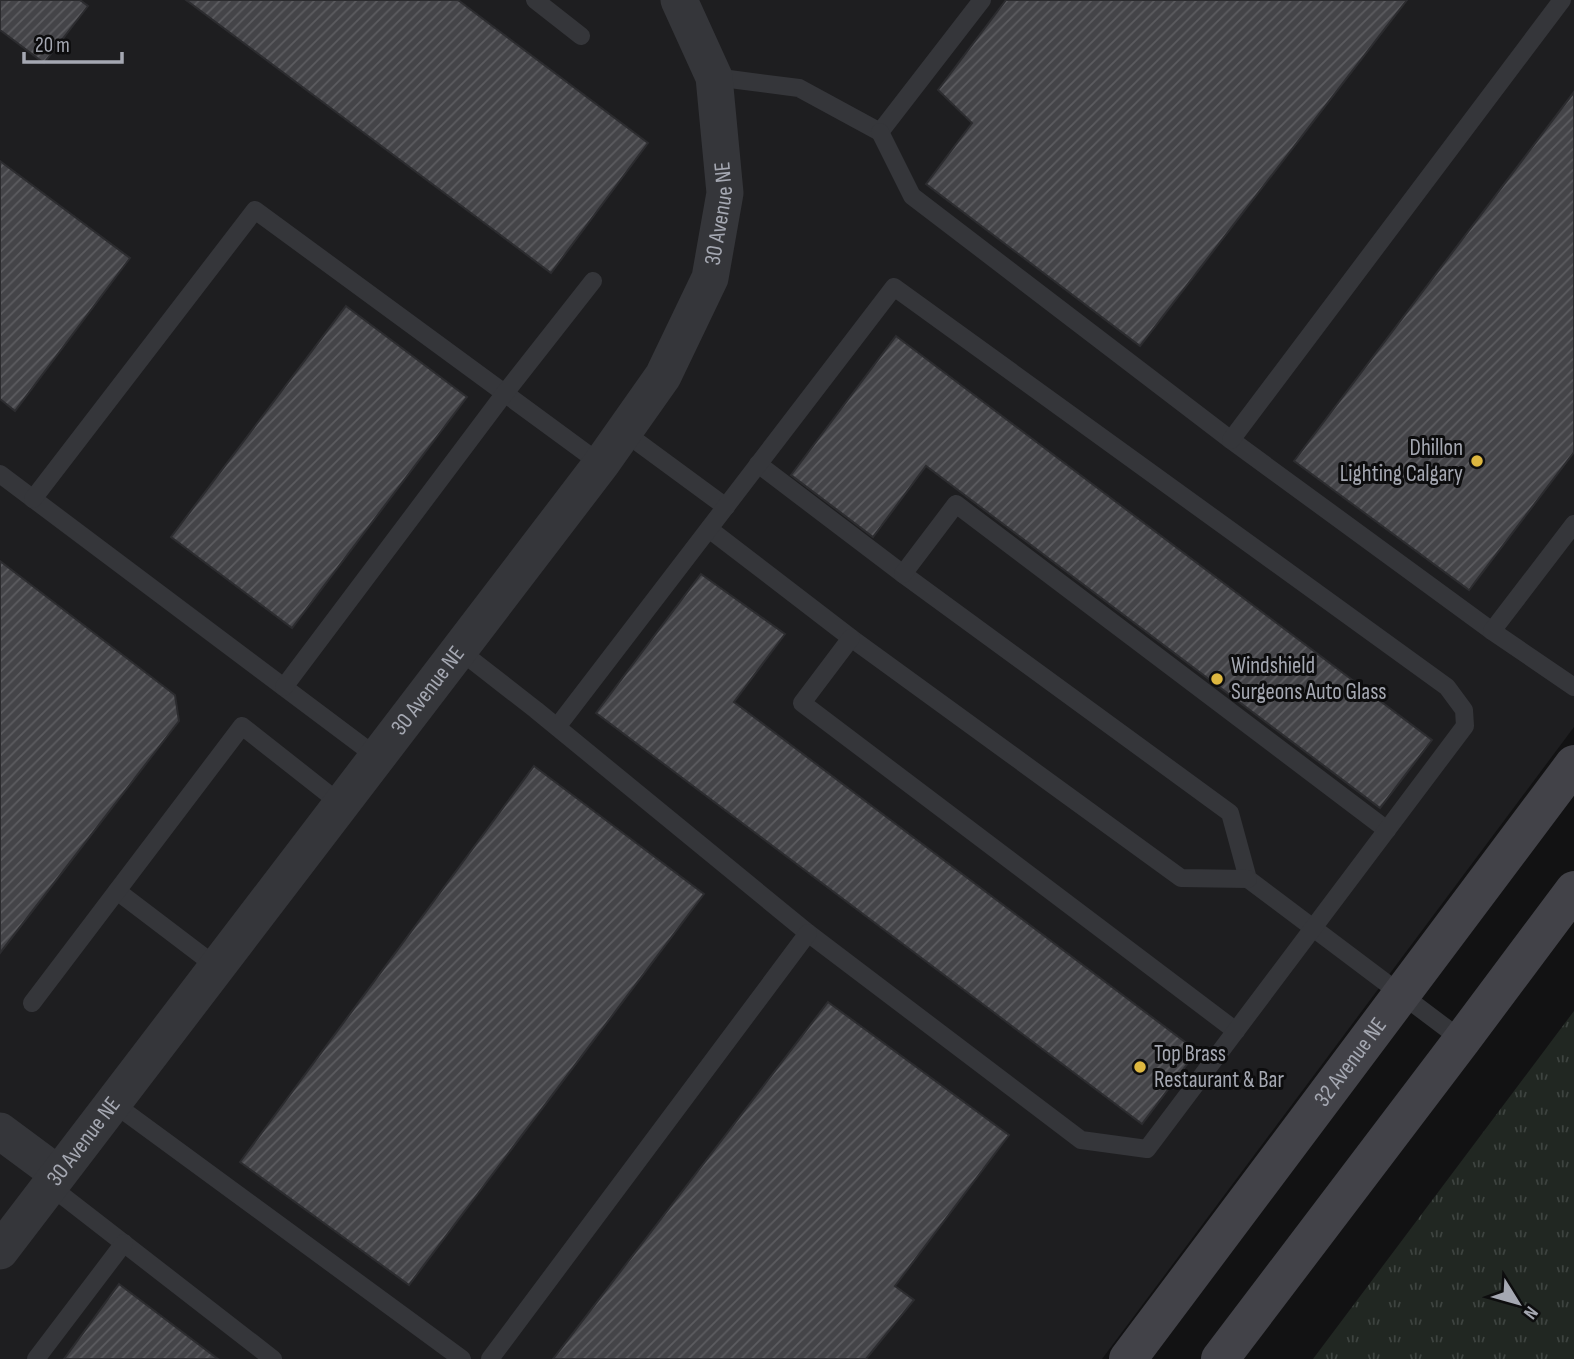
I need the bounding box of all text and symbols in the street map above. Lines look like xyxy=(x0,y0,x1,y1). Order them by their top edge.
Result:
scale bar xyxy=(24,21,122,65)
text: 20 m xyxy=(35,33,70,58)
street label: 30 Avenue NE xyxy=(698,160,739,268)
place label: Dhillon Lighting Calgary xyxy=(1340,434,1463,488)
marker: Dhillon Lighting Calgary xyxy=(1469,453,1485,469)
street label: 30 Avenue NE xyxy=(385,641,471,741)
place label: Windshield Surgeons Auto Glass xyxy=(1231,652,1386,706)
marker: Windshield Surgeons Auto Glass xyxy=(1209,671,1225,687)
street label: 32 Avenue NE xyxy=(1308,1012,1393,1112)
place label: Top Brass Restaurant & Bar xyxy=(1154,1040,1284,1094)
marker: Top Brass Restaurant & Bar xyxy=(1132,1059,1148,1075)
street label: 30 Avenue NE xyxy=(41,1091,127,1191)
north arrow xyxy=(1483,1268,1553,1338)
text: N xyxy=(1518,1301,1543,1323)

